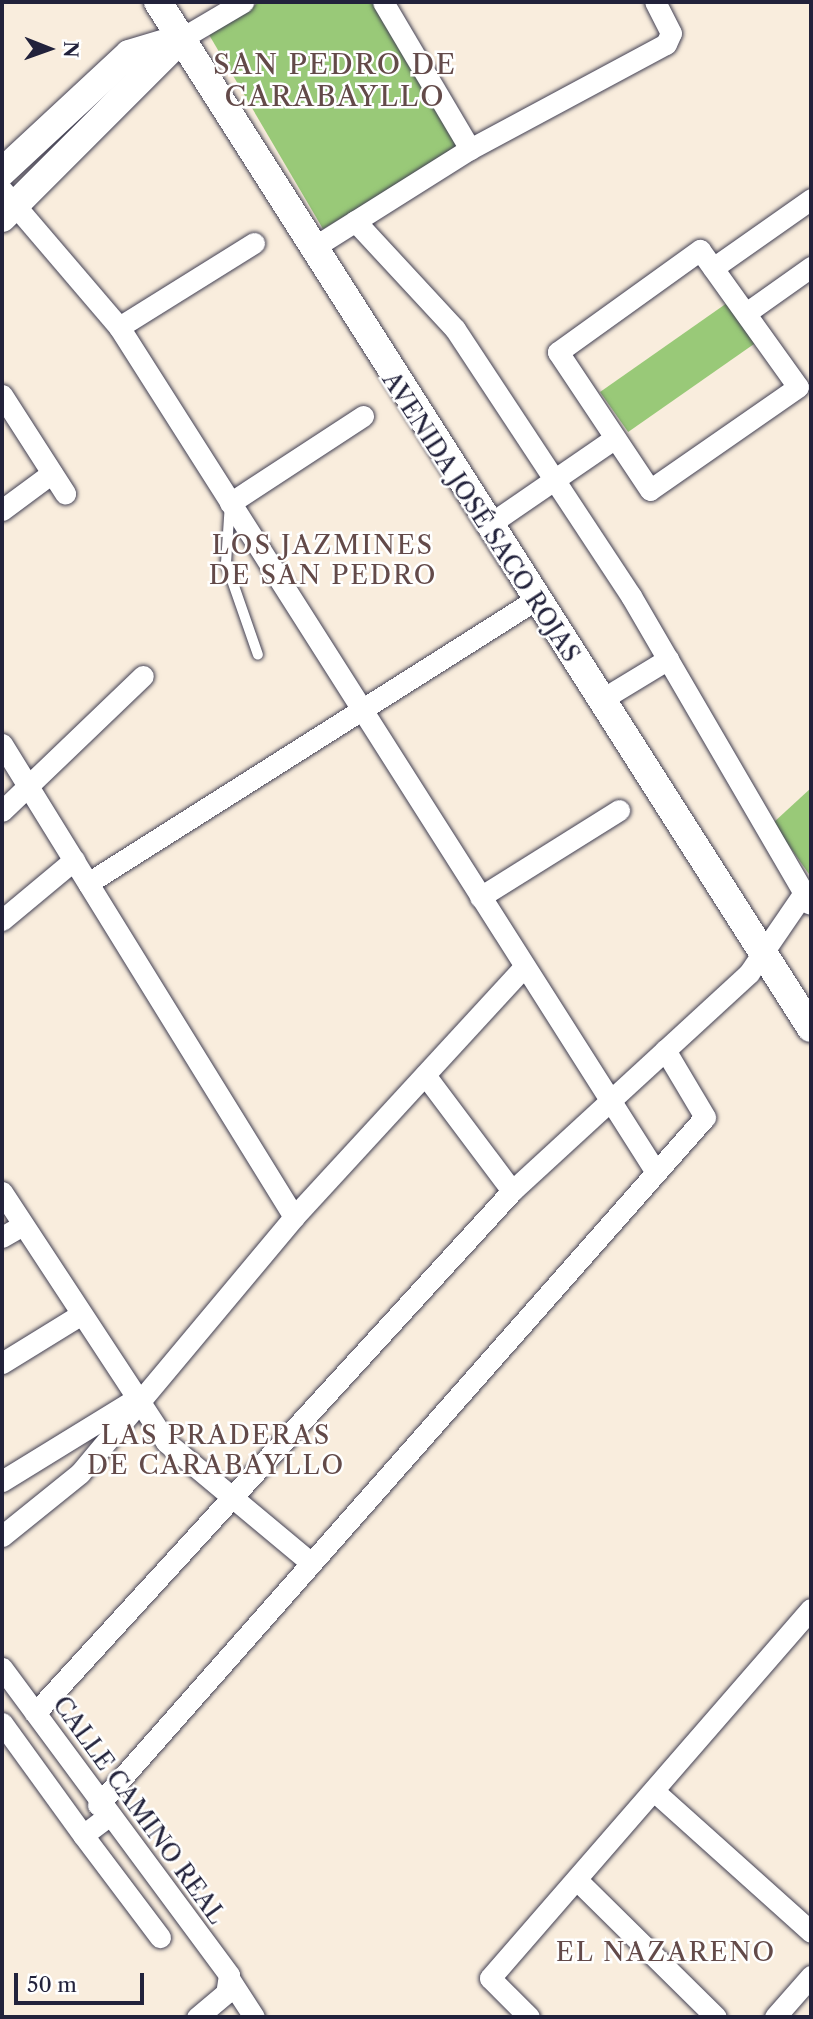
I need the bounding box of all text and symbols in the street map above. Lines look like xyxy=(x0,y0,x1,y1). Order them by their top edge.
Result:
north arrow xyxy=(14,14,84,84)
text: N xyxy=(59,41,82,58)
district label: SAN PEDRO DE CARABAYLLO xyxy=(214,47,456,113)
street label: AVENIDA JOSÉ SACO ROJAS xyxy=(376,366,586,668)
district label: LOS JAZMINES DE SAN PEDRO xyxy=(210,530,436,592)
district label: LAS PRADERAS DE CARABAYLLO xyxy=(89,1420,343,1482)
street label: CALLE CAMINO REAL xyxy=(47,1691,231,1929)
district label: EL NAZARENO xyxy=(557,1937,775,1969)
scale bar xyxy=(18,1960,147,2004)
text: 50 m xyxy=(27,1972,77,1997)

